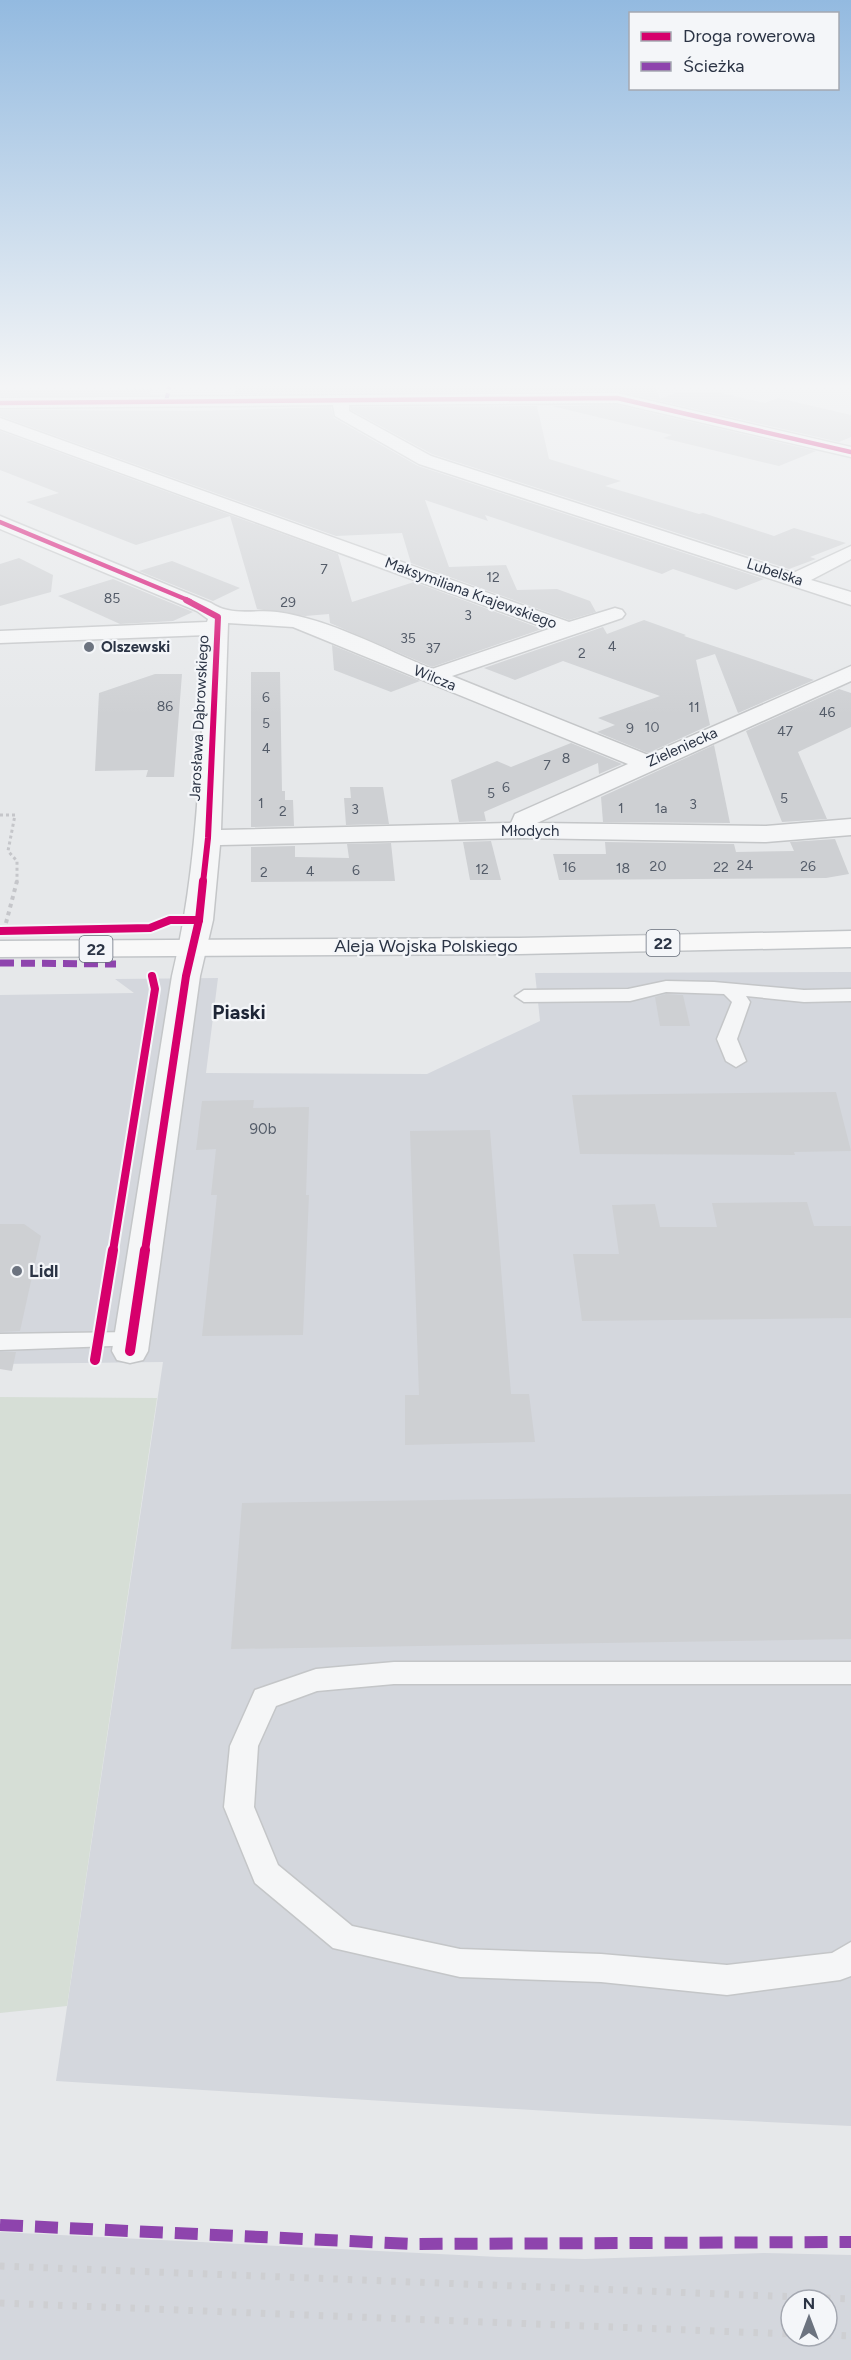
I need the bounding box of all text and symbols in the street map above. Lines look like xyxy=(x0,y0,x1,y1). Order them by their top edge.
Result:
legend xyxy=(629,12,839,90)
text: Droga rowerowa xyxy=(683,25,815,47)
text: Ścieżka xyxy=(683,55,744,77)
street label: Maksymiliana Krajewskiego xyxy=(382,553,560,633)
street label: Lubelska xyxy=(745,554,805,590)
house number: 7 xyxy=(320,561,328,578)
house number: 12 xyxy=(486,569,500,586)
house number: 85 xyxy=(104,590,120,607)
house number: 29 xyxy=(280,594,296,611)
house number: 3 xyxy=(464,607,472,624)
house number: 35 xyxy=(400,630,416,647)
street label: Jarosława Dąbrowskiego xyxy=(186,634,212,802)
place label: Olszewski xyxy=(101,638,170,656)
house number: 4 xyxy=(608,638,617,655)
marker: Olszewski xyxy=(82,640,96,654)
house number: 37 xyxy=(425,640,441,657)
house number: 2 xyxy=(578,645,586,662)
street label: Wilcza xyxy=(411,661,459,695)
house number: 6 xyxy=(262,689,270,706)
house number: 86 xyxy=(157,698,173,715)
house number: 11 xyxy=(688,699,700,716)
house number: 46 xyxy=(819,704,835,721)
house number: 5 xyxy=(262,715,270,732)
house number: 10 xyxy=(645,719,659,736)
house number: 9 xyxy=(626,720,634,737)
street label: Zieleniecka xyxy=(644,723,720,771)
house number: 47 xyxy=(777,723,794,740)
house number: 4 xyxy=(262,740,271,757)
house number: 8 xyxy=(562,750,570,767)
house number: 7 xyxy=(543,757,551,774)
house number: 6 xyxy=(502,779,510,796)
house number: 5 xyxy=(487,785,495,802)
house number: 5 xyxy=(780,790,788,807)
house number: 1 xyxy=(258,795,264,812)
house number: 3 xyxy=(689,796,697,813)
house number: 1 xyxy=(618,800,624,817)
house number: 1a xyxy=(655,800,667,817)
house number: 3 xyxy=(351,801,359,818)
house number: 2 xyxy=(279,803,287,820)
street label: Młodych xyxy=(501,822,559,840)
house number: 24 xyxy=(737,857,754,874)
house number: 20 xyxy=(650,858,666,875)
house number: 26 xyxy=(800,858,816,875)
house number: 16 xyxy=(562,859,576,876)
house number: 22 xyxy=(713,859,729,876)
house number: 18 xyxy=(616,860,630,877)
house number: 12 xyxy=(475,861,489,878)
house number: 6 xyxy=(352,862,360,879)
house number: 4 xyxy=(306,863,315,880)
house number: 2 xyxy=(260,864,268,881)
road number: 22 xyxy=(646,930,680,956)
street label: Aleja Wojska Polskiego xyxy=(334,935,518,957)
road number: 22 xyxy=(80,936,112,962)
district label: Piaski xyxy=(212,1000,266,1024)
house number: 90b xyxy=(250,1120,277,1138)
place label: Lidl xyxy=(29,1260,59,1282)
marker: Lidl xyxy=(10,1264,24,1278)
north arrow xyxy=(779,2288,839,2348)
text: N xyxy=(803,2294,815,2313)

